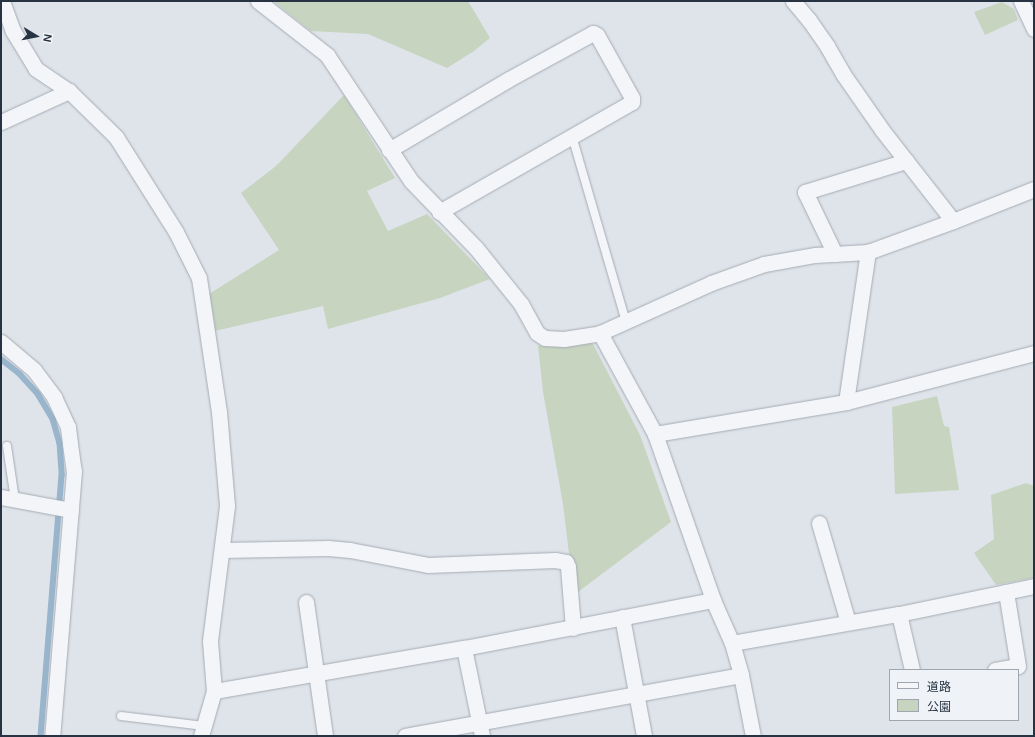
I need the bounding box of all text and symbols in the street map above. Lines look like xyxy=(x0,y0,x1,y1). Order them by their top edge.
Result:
north arrow xyxy=(16,16,56,56)
text: N xyxy=(41,33,54,43)
legend xyxy=(889,669,1019,721)
text: 道路 xyxy=(927,680,951,694)
text: 公園 xyxy=(927,700,951,714)

